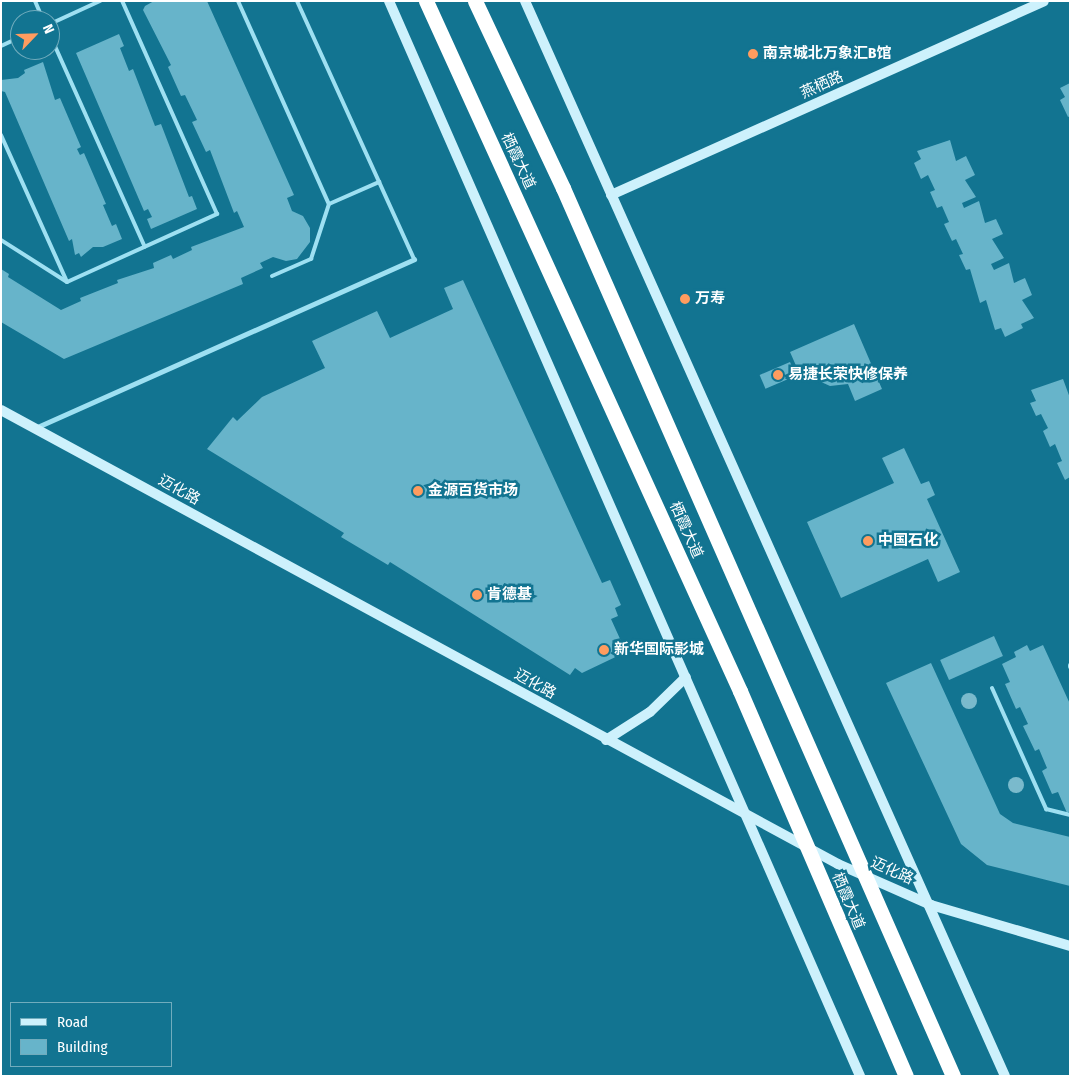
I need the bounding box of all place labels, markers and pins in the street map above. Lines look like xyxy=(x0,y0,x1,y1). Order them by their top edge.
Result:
place label: 南京城北万象汇B馆 xyxy=(763,45,891,63)
marker: 南京城北万象汇B馆 xyxy=(747,48,759,60)
place label: 万寿 xyxy=(695,290,725,308)
marker: 万寿 xyxy=(679,293,691,305)
place label: 易捷长荣快修保养 xyxy=(788,366,908,384)
marker: 易捷长荣快修保养 xyxy=(772,369,784,381)
place label: 金源百货市场 xyxy=(428,482,518,500)
marker: 金源百货市场 xyxy=(412,485,424,497)
place label: 中国石化 xyxy=(878,532,938,550)
marker: 中国石化 xyxy=(862,535,874,547)
place label: 肯德基 xyxy=(487,586,532,604)
marker: 肯德基 xyxy=(471,589,483,601)
place label: 新华国际影城 xyxy=(614,641,704,659)
marker: 新华国际影城 xyxy=(598,644,610,656)

